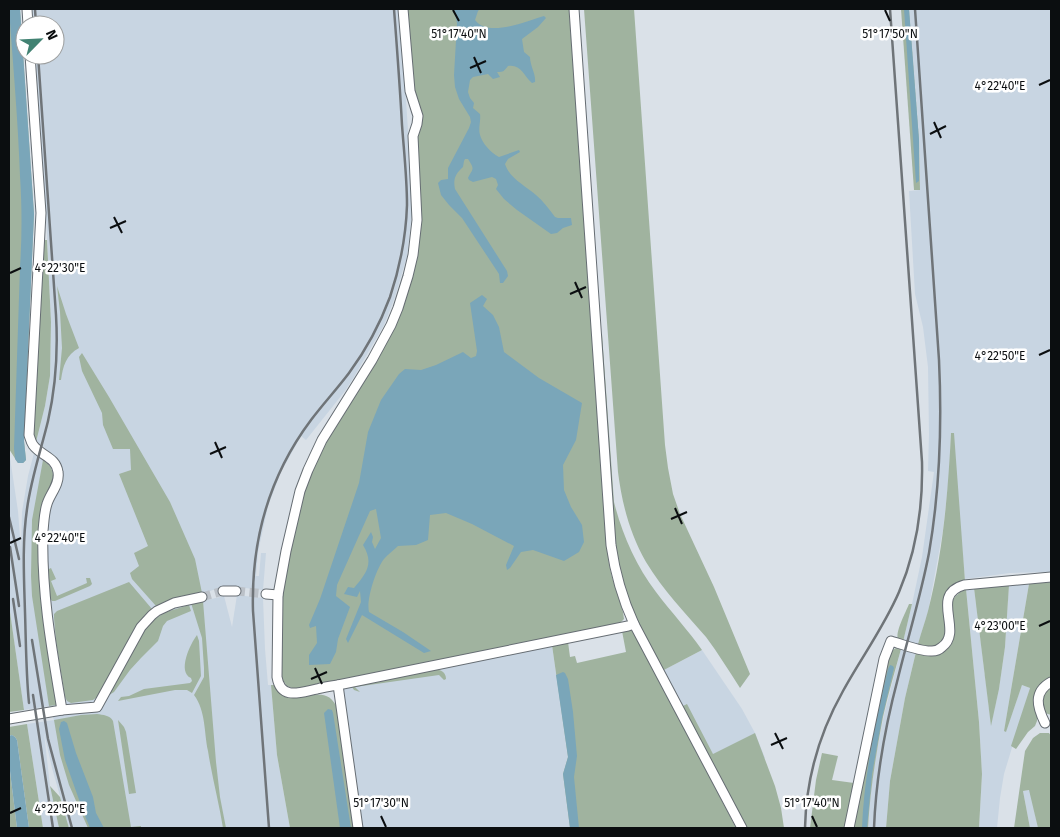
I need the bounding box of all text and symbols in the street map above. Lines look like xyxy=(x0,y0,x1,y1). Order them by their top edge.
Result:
north arrow xyxy=(15,15,65,65)
text: N xyxy=(42,27,61,43)
text: 51°17'40"N xyxy=(431,27,487,41)
text: 51°17'50"N xyxy=(862,27,918,41)
text: 4°22'40"E xyxy=(975,79,1025,93)
text: 4°22'30"E xyxy=(35,261,85,275)
text: 4°22'50"E xyxy=(975,349,1025,363)
text: 4°22'40"E xyxy=(35,531,85,545)
text: 4°23'00"E xyxy=(974,619,1026,633)
text: 51°17'30"N xyxy=(353,796,409,810)
text: 51°17'40"N xyxy=(784,796,840,810)
text: 4°22'50"E xyxy=(35,802,85,816)

